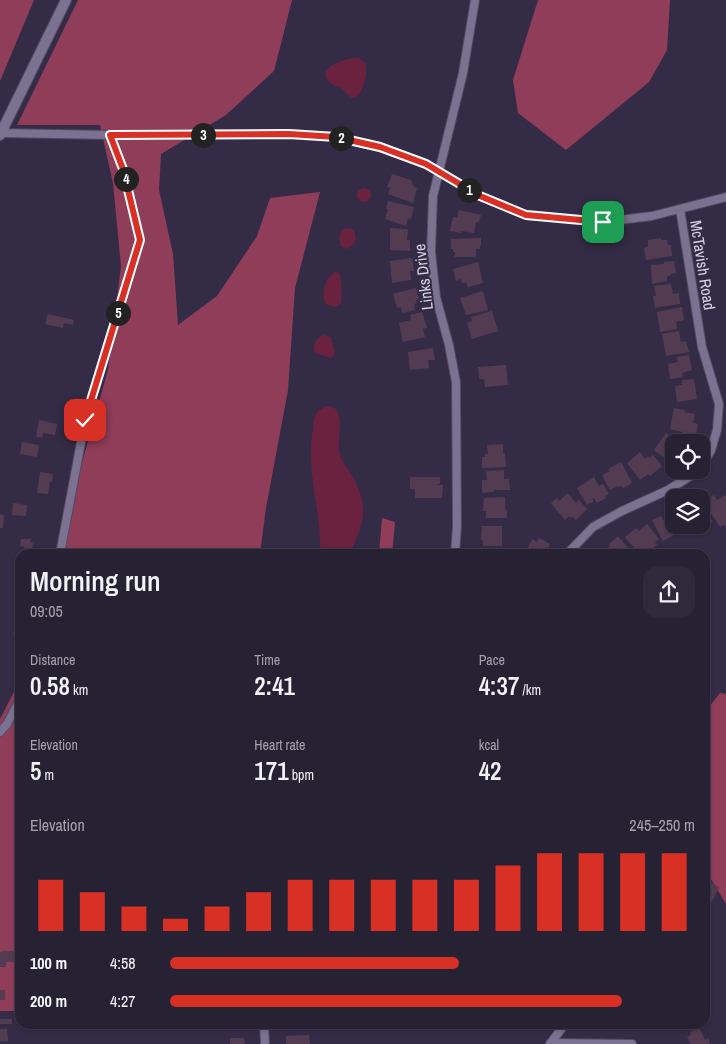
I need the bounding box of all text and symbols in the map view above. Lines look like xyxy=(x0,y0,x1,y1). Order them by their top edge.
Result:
pin: 3 xyxy=(190,122,216,148)
text: 3 xyxy=(200,126,207,144)
pin: 2 xyxy=(328,126,354,150)
text: 2 xyxy=(338,129,345,147)
pin: 4 xyxy=(114,166,138,192)
text: 4 xyxy=(123,170,130,188)
pin: 1 xyxy=(456,178,482,202)
text: 1 xyxy=(466,181,473,199)
pin xyxy=(582,201,624,243)
icon: arrive xyxy=(589,208,617,236)
street label: McTavish Road xyxy=(685,218,721,312)
street label: Links Drive xyxy=(408,243,438,311)
pin: 5 xyxy=(106,300,130,326)
text: 5 xyxy=(115,304,122,322)
pin xyxy=(64,399,106,441)
icon: check xyxy=(71,406,99,434)
map controls xyxy=(665,434,710,534)
button: locate xyxy=(665,434,710,479)
button: layers xyxy=(665,489,710,534)
text: Morning run xyxy=(30,562,161,600)
button: share xyxy=(643,566,695,618)
text: 09:05 xyxy=(30,600,63,622)
text: Distance xyxy=(30,651,75,669)
text: Time xyxy=(254,651,280,669)
text: Pace xyxy=(479,651,505,669)
text: 0.58 xyxy=(30,669,70,703)
text: 2:41 xyxy=(254,669,295,703)
text: 4:37 xyxy=(479,669,519,703)
text: km xyxy=(70,681,88,699)
text: /km xyxy=(519,681,541,699)
text: Elevation xyxy=(30,736,78,754)
text: Heart rate xyxy=(254,736,305,754)
text: kcal xyxy=(479,736,499,754)
text: 5 xyxy=(30,754,41,788)
text: 171 xyxy=(254,754,289,788)
text: 42 xyxy=(479,754,501,788)
text: m xyxy=(41,766,54,784)
text: bpm xyxy=(289,766,314,784)
text: Elevation xyxy=(30,814,85,836)
text: 245–250 m xyxy=(629,814,695,836)
text: 100 m xyxy=(30,952,67,974)
text: 4:58 xyxy=(110,952,136,974)
text: 200 m xyxy=(30,990,67,1012)
text: 4:27 xyxy=(110,990,136,1012)

